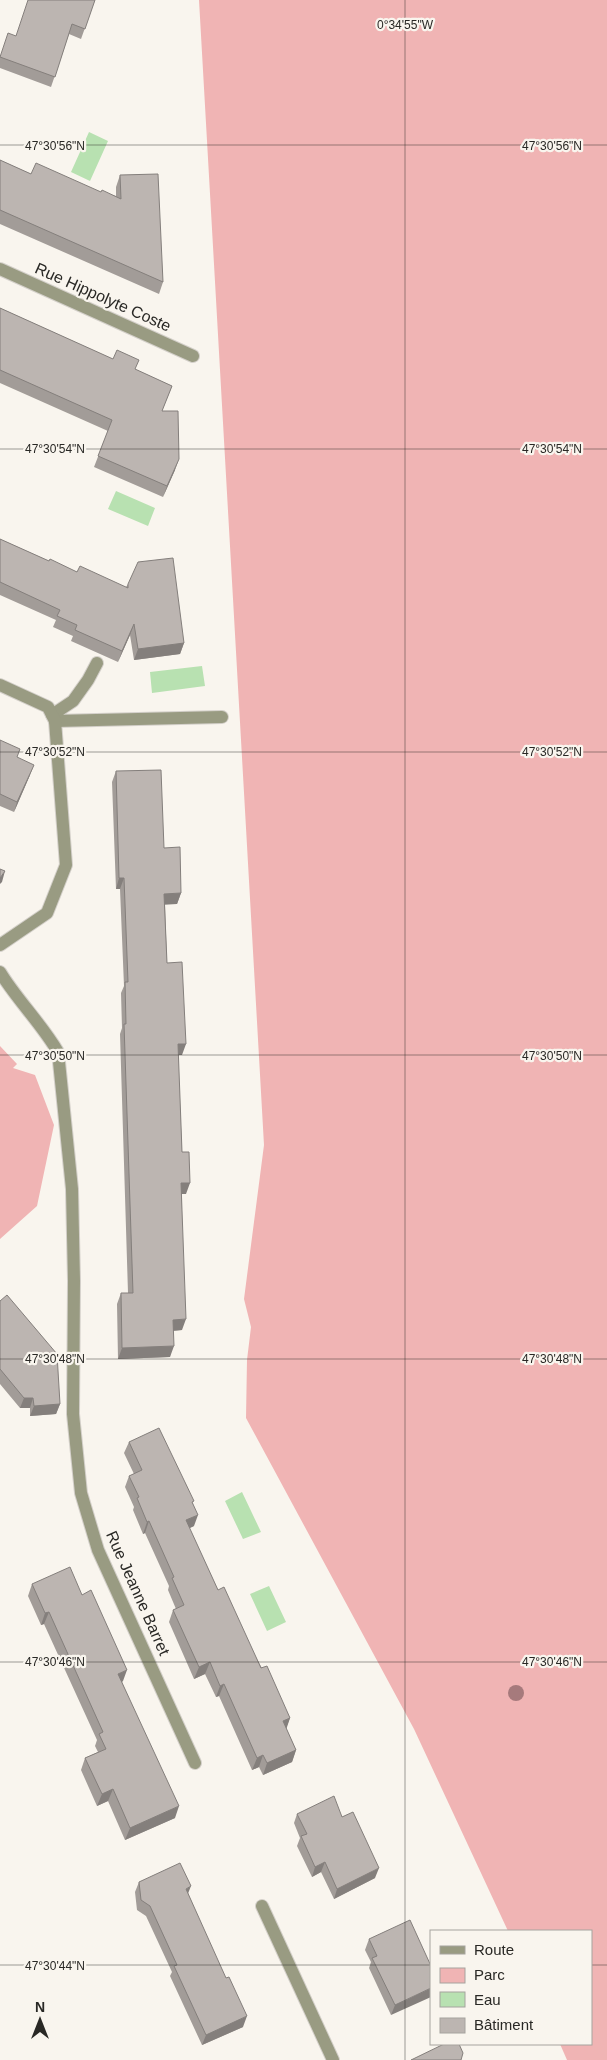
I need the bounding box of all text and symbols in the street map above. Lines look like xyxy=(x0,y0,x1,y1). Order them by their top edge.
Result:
text: 0°34'55"W xyxy=(377,18,434,32)
text: 47°30'56"N xyxy=(25,139,85,153)
text: 47°30'56"N xyxy=(522,139,582,153)
street label: Rue Hippolyte Coste xyxy=(33,259,174,335)
text: 47°30'54"N xyxy=(25,442,85,456)
text: 47°30'54"N xyxy=(522,442,582,456)
text: 47°30'52"N xyxy=(25,745,85,759)
text: 47°30'52"N xyxy=(522,745,582,759)
text: 47°30'50"N xyxy=(25,1049,85,1063)
text: 47°30'50"N xyxy=(522,1049,582,1063)
text: 47°30'48"N xyxy=(25,1352,85,1366)
text: 47°30'48"N xyxy=(522,1352,582,1366)
street label: Rue Jeanne Barret xyxy=(103,1528,173,1658)
text: 47°30'46"N xyxy=(25,1655,85,1669)
text: 47°30'46"N xyxy=(522,1655,582,1669)
legend xyxy=(430,1930,592,2045)
text: Route xyxy=(474,1941,514,1958)
text: 47°30'44"N xyxy=(25,1959,85,1973)
text: Parc xyxy=(474,1966,505,1983)
text: Eau xyxy=(474,1991,501,2008)
north arrow xyxy=(15,1995,65,2045)
text: N xyxy=(35,1999,45,2015)
text: Bâtiment xyxy=(474,2016,534,2033)

